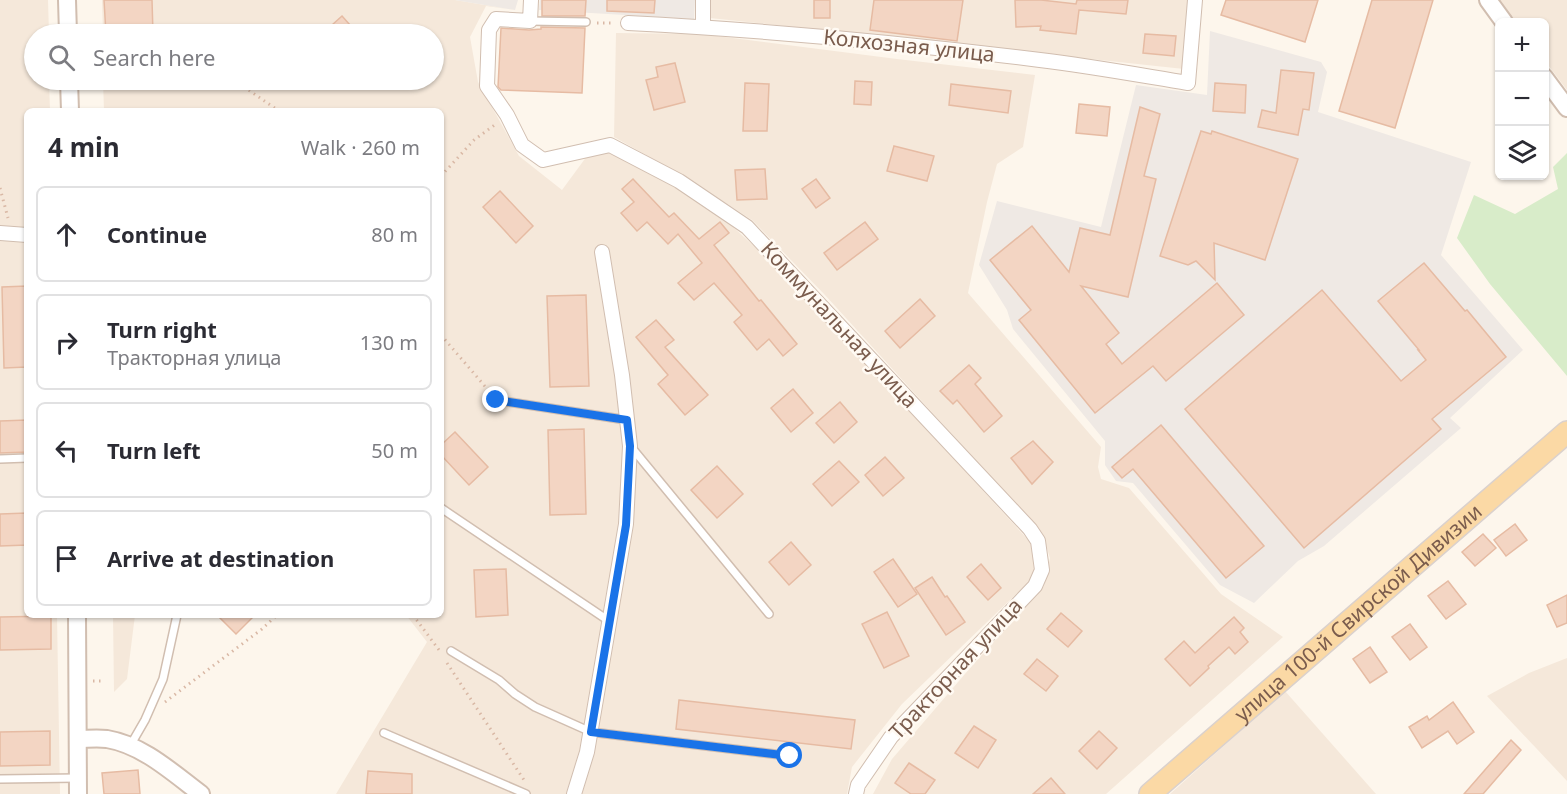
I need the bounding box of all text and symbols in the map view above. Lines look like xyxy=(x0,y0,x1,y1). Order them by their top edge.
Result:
map controls xyxy=(1495,18,1549,180)
button: + xyxy=(1495,18,1549,72)
street label: Колхозная улица xyxy=(822,22,996,68)
search box xyxy=(24,24,444,90)
icon: search xyxy=(45,41,78,74)
text: Search here xyxy=(93,42,215,72)
button: − xyxy=(1495,72,1549,126)
button: layers xyxy=(1495,126,1549,180)
text: 4 min xyxy=(48,129,120,165)
text: Walk · 260 m xyxy=(301,134,420,161)
icon: ahead xyxy=(50,218,83,251)
text: Continue xyxy=(107,219,207,249)
text: 80 m xyxy=(371,221,418,248)
street label: Коммунальная улица xyxy=(755,235,924,414)
text: Turn right xyxy=(107,314,217,344)
icon: right xyxy=(50,326,83,359)
text: 130 m xyxy=(360,329,418,356)
text: Тракторная улица xyxy=(107,344,281,371)
route end xyxy=(482,386,508,412)
icon: left xyxy=(50,434,83,467)
text: Turn left xyxy=(107,435,201,465)
text: 50 m xyxy=(371,437,418,464)
street label: улица 100-й Свирской Дивизии xyxy=(1228,497,1487,728)
icon: arrive xyxy=(50,542,83,575)
text: Arrive at destination xyxy=(107,543,334,573)
street label: Тракторная улица xyxy=(883,592,1028,745)
route start xyxy=(776,742,802,768)

